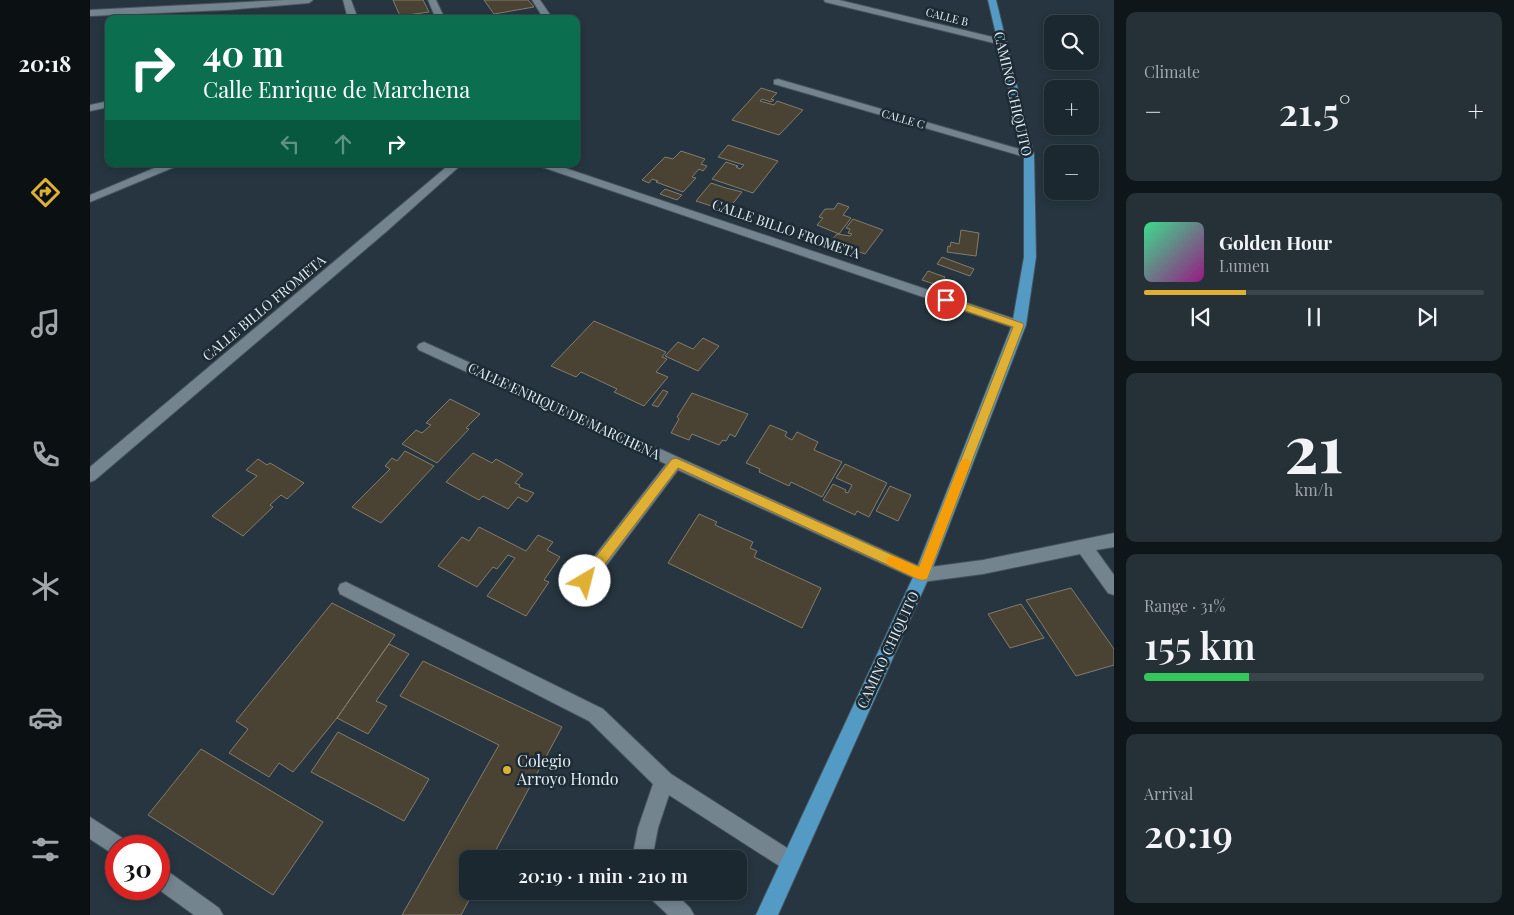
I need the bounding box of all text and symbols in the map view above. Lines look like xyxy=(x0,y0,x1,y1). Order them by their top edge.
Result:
street label: CALLE B xyxy=(924,4,970,29)
map controls xyxy=(1044,15,1099,200)
button: search xyxy=(1044,15,1099,70)
text: 40 m xyxy=(203,29,284,76)
street label: CAMINO CHIQUITO xyxy=(990,30,1037,158)
icon: right xyxy=(120,35,185,100)
text: 20:18 xyxy=(19,48,71,78)
text: Climate xyxy=(1144,61,1200,82)
text: Calle Enrique de Marchena xyxy=(203,74,470,104)
button: + xyxy=(1044,80,1099,135)
text: 21.5° xyxy=(1279,85,1351,136)
text: − xyxy=(1144,92,1162,129)
text: + xyxy=(1468,92,1484,129)
street label: CALLE C xyxy=(880,105,926,132)
icon: left xyxy=(276,130,304,158)
icon: ahead xyxy=(329,130,357,158)
icon: right xyxy=(382,130,410,158)
button: − xyxy=(1044,145,1099,200)
icon: directions xyxy=(28,175,63,210)
street label: CALLE BILLO FROMETA xyxy=(710,194,863,263)
text: Golden Hour xyxy=(1219,229,1332,255)
street label: CALLE BILLO FROMETA xyxy=(198,250,329,365)
text: Lumen xyxy=(1219,255,1270,276)
pin xyxy=(925,279,967,321)
icon: arrive xyxy=(932,286,960,314)
icon: previous xyxy=(1187,303,1215,331)
icon: pause xyxy=(1300,303,1328,331)
icon: next xyxy=(1413,303,1441,331)
icon: music xyxy=(28,306,63,341)
street label: CALLE ENRIQUE DE MARCHENA xyxy=(465,358,663,464)
text: 21 xyxy=(1285,403,1343,489)
icon: phone xyxy=(28,437,63,472)
text: km/h xyxy=(1295,479,1333,500)
position arrow xyxy=(558,554,610,606)
icon: climate xyxy=(28,569,63,604)
street label: CAMINO CHIQUITO xyxy=(852,588,923,711)
text: Range · 31% xyxy=(1144,595,1225,616)
text: 155 km xyxy=(1144,619,1256,670)
icon: car xyxy=(28,700,63,735)
place label: Colegio Arroyo Hondo xyxy=(516,750,619,789)
marker: Colegio Arroyo Hondo xyxy=(501,764,513,776)
text: Arrival xyxy=(1144,783,1193,804)
text: 20:19 xyxy=(1144,807,1233,858)
icon: filters xyxy=(28,832,63,867)
speed limit sign: 30 xyxy=(105,835,170,900)
text: 20:19 · 1 min · 210 m xyxy=(518,862,688,888)

